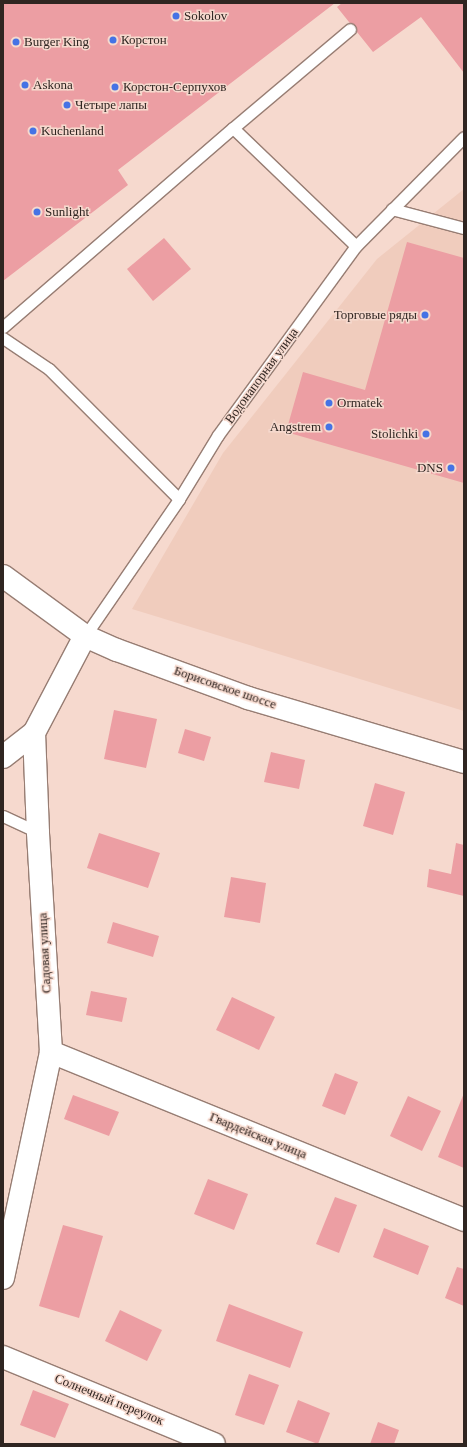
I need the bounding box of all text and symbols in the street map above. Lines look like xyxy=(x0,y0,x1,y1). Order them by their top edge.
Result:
place label: Sokolov xyxy=(184,8,227,24)
marker: Sokolov xyxy=(171,11,181,21)
place label: Корстон xyxy=(121,32,167,48)
place label: Burger King xyxy=(24,34,89,50)
marker: Корстон xyxy=(108,35,118,45)
marker: Burger King xyxy=(11,37,21,47)
place label: Askona xyxy=(33,77,73,93)
place label: Корстон-Серпухов xyxy=(123,79,226,95)
marker: Askona xyxy=(20,80,30,90)
marker: Корстон-Серпухов xyxy=(110,82,120,92)
place label: Четыре лапы xyxy=(75,97,147,113)
marker: Четыре лапы xyxy=(62,100,72,110)
place label: Kuchenland xyxy=(41,123,104,139)
marker: Kuchenland xyxy=(28,126,38,136)
place label: Sunlight xyxy=(45,204,89,220)
marker: Sunlight xyxy=(32,207,42,217)
place label: Торговые ряды xyxy=(334,307,417,323)
marker: Торговые ряды xyxy=(420,310,430,320)
street label: Водонапорная улица xyxy=(222,325,302,427)
place label: Ormatek xyxy=(337,395,382,411)
marker: Ormatek xyxy=(324,398,334,408)
place label: Angstrem xyxy=(270,419,321,435)
marker: Angstrem xyxy=(324,422,334,432)
place label: Stolichki xyxy=(371,426,418,442)
marker: Stolichki xyxy=(421,429,431,439)
place label: DNS xyxy=(417,460,443,476)
marker: DNS xyxy=(446,463,456,473)
street label: Борисовское шоссе xyxy=(172,663,278,713)
street label: Садовая улица xyxy=(35,912,55,994)
street label: Гвардейская улица xyxy=(207,1109,309,1163)
street label: Солнечный переулок xyxy=(52,1371,166,1429)

